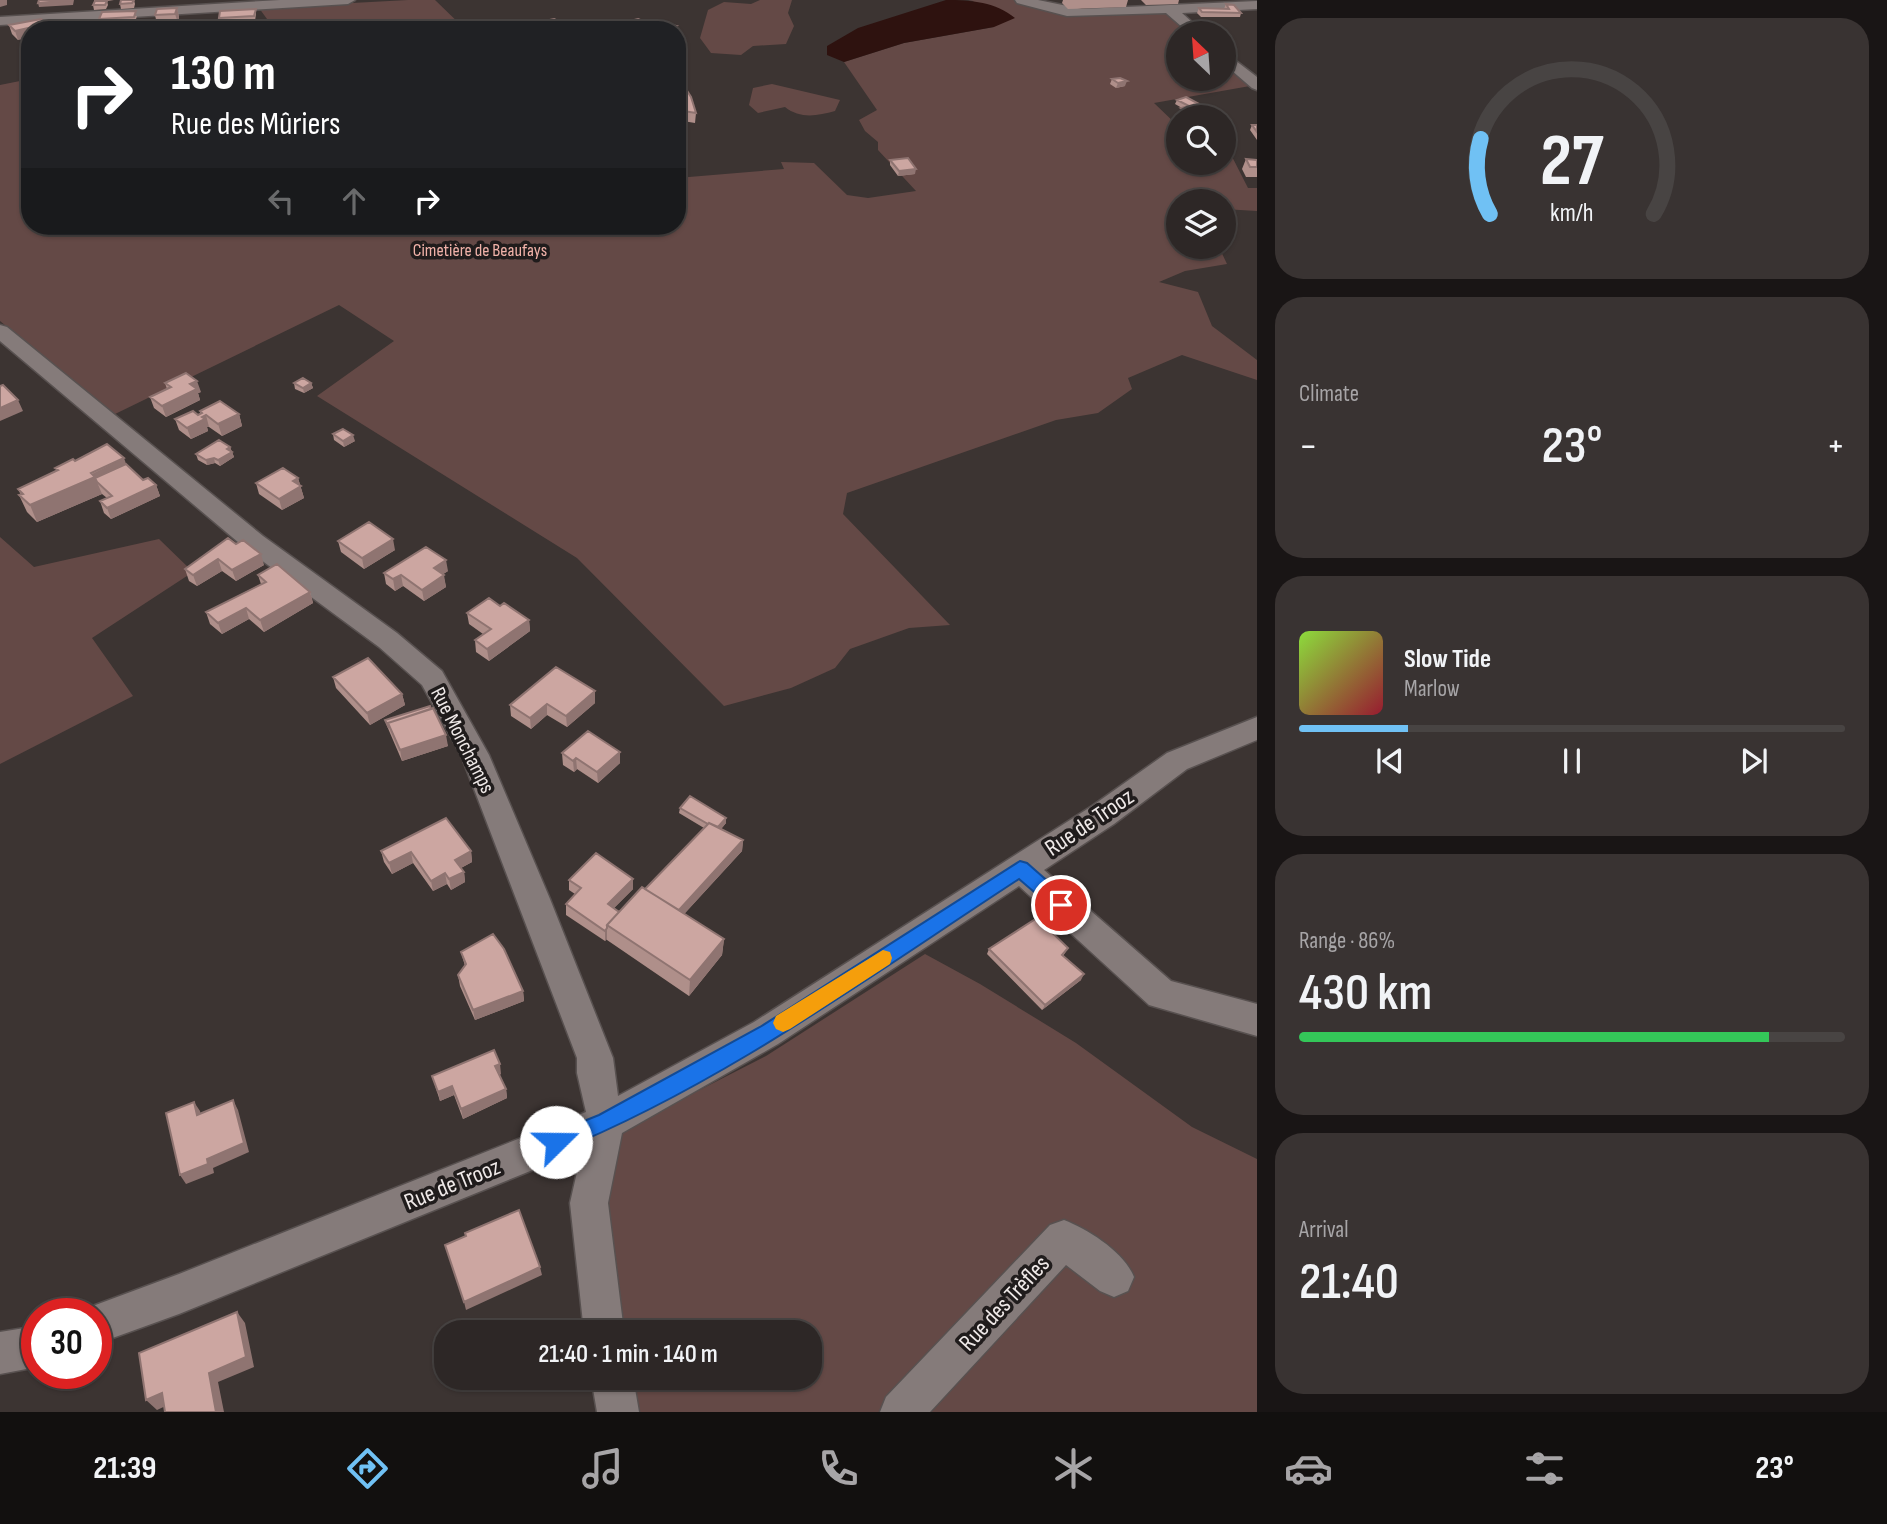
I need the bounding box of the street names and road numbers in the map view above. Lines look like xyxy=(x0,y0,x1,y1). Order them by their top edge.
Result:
street label: Rue Monchamps xyxy=(425,683,500,797)
street label: Rue de Trooz xyxy=(1039,782,1140,863)
street label: Rue de Trooz xyxy=(400,1152,505,1217)
street label: Rue des Trèfles xyxy=(953,1250,1056,1357)

